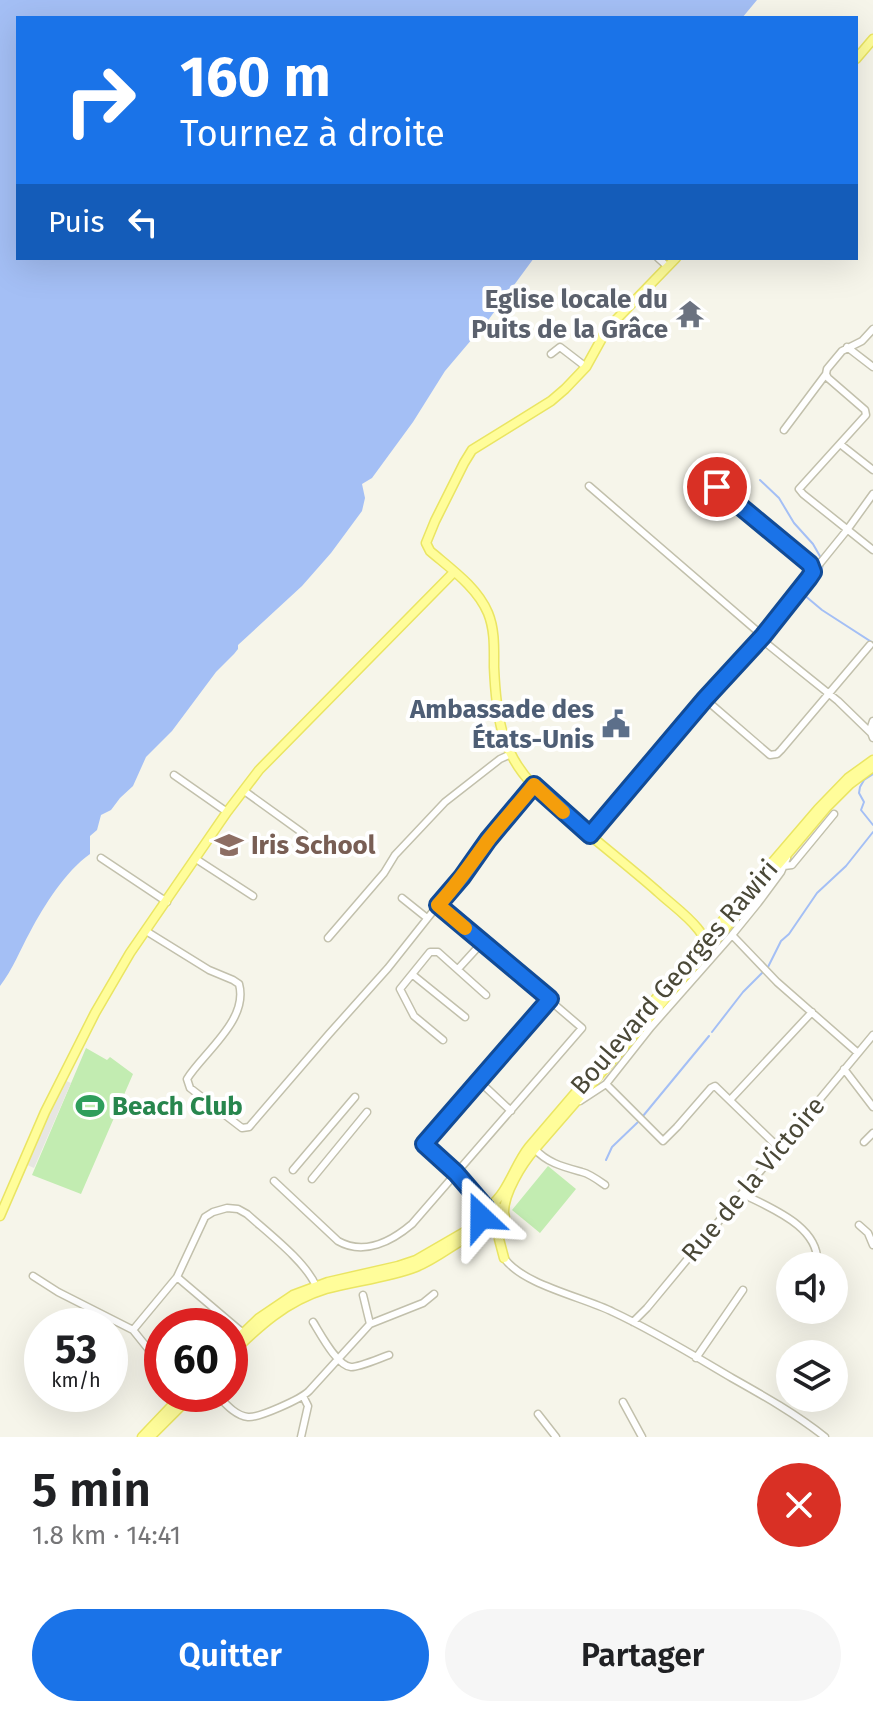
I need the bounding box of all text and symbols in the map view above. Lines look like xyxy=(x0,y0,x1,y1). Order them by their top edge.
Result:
text: 160 m xyxy=(180,44,331,111)
icon: right xyxy=(48,48,152,152)
text: Tournez à droite xyxy=(180,112,445,156)
icon: left xyxy=(121,200,165,244)
text: Puis xyxy=(48,204,105,240)
place label: Eglise locale du Puits de la Grâce xyxy=(471,284,668,345)
temple icon: Eglise locale du Puits de la Grâce xyxy=(675,299,705,329)
pin xyxy=(683,453,751,521)
icon: arrive xyxy=(695,465,739,509)
place label: Ambassade des États-Unis xyxy=(409,694,594,755)
public building icon: Ambassade des États-Unis xyxy=(601,709,631,739)
school or university icon: Iris School xyxy=(214,830,244,860)
place label: Iris School xyxy=(251,830,376,861)
street label: Boulevard Georges Rawiri xyxy=(564,854,785,1101)
street label: Rue de la Victoire xyxy=(675,1090,832,1268)
sports icon: Beach Club xyxy=(75,1091,105,1121)
place label: Beach Club xyxy=(112,1091,243,1122)
position arrow xyxy=(439,1175,523,1259)
map controls xyxy=(776,1252,848,1412)
button: sound xyxy=(776,1252,848,1324)
speed limit sign: 60 xyxy=(144,1308,248,1412)
text: 53 xyxy=(55,1326,97,1374)
button: layers xyxy=(776,1340,848,1412)
text: km/h xyxy=(51,1368,101,1392)
text: 5 min xyxy=(32,1461,151,1519)
button: close xyxy=(757,1463,841,1547)
text: 1.8 km · 14:41 xyxy=(32,1520,181,1551)
button: Quitter xyxy=(32,1609,429,1701)
button: Partager xyxy=(445,1609,841,1701)

